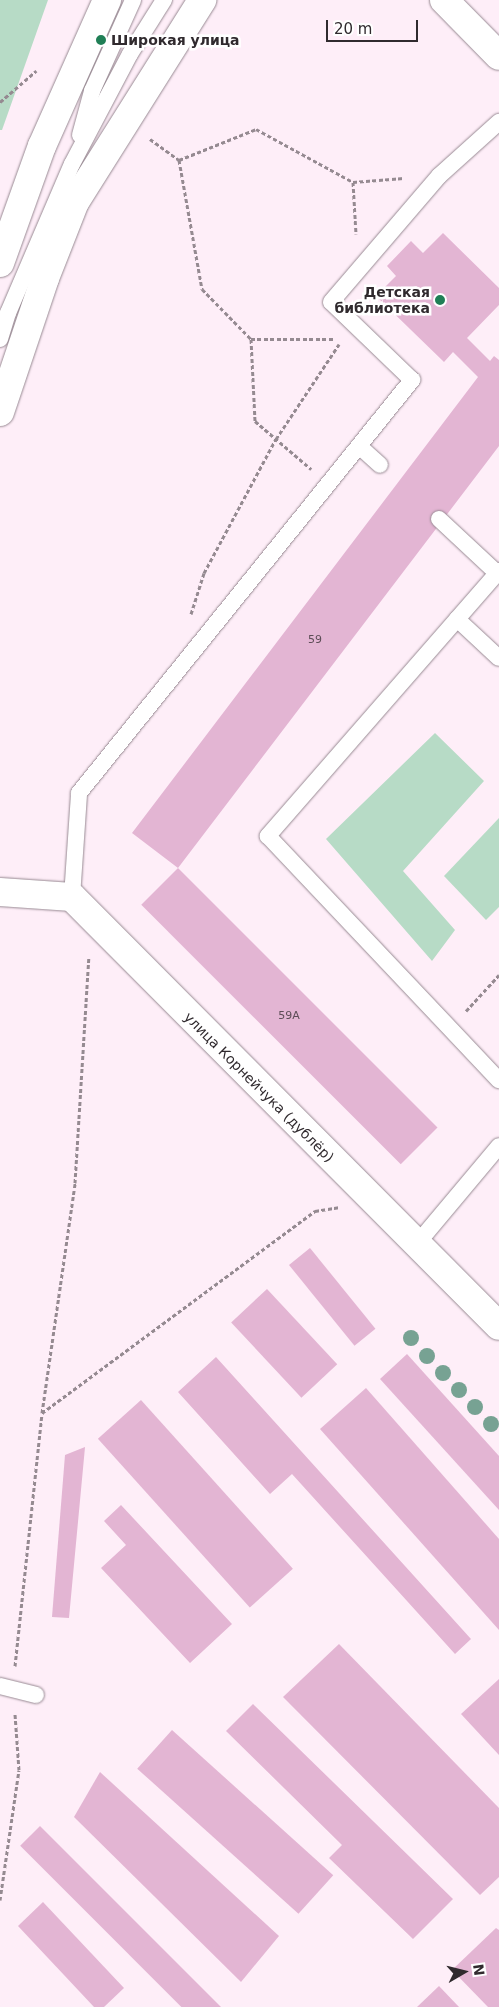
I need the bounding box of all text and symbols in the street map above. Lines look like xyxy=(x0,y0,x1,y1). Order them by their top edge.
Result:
scale bar xyxy=(329,10,422,42)
text: 20 m xyxy=(334,20,372,38)
place label: Широкая улица xyxy=(111,32,240,48)
marker: Широкая улица xyxy=(95,34,107,46)
place label: Детская библиотека xyxy=(334,284,430,316)
marker: Детская библиотека xyxy=(434,294,446,306)
house number: 59 xyxy=(308,633,322,647)
street label: улица Корнейчука (дублёр) xyxy=(181,1009,337,1165)
house number: 59А xyxy=(278,1009,300,1023)
north arrow xyxy=(439,1947,489,1997)
text: N xyxy=(470,1963,488,1977)

